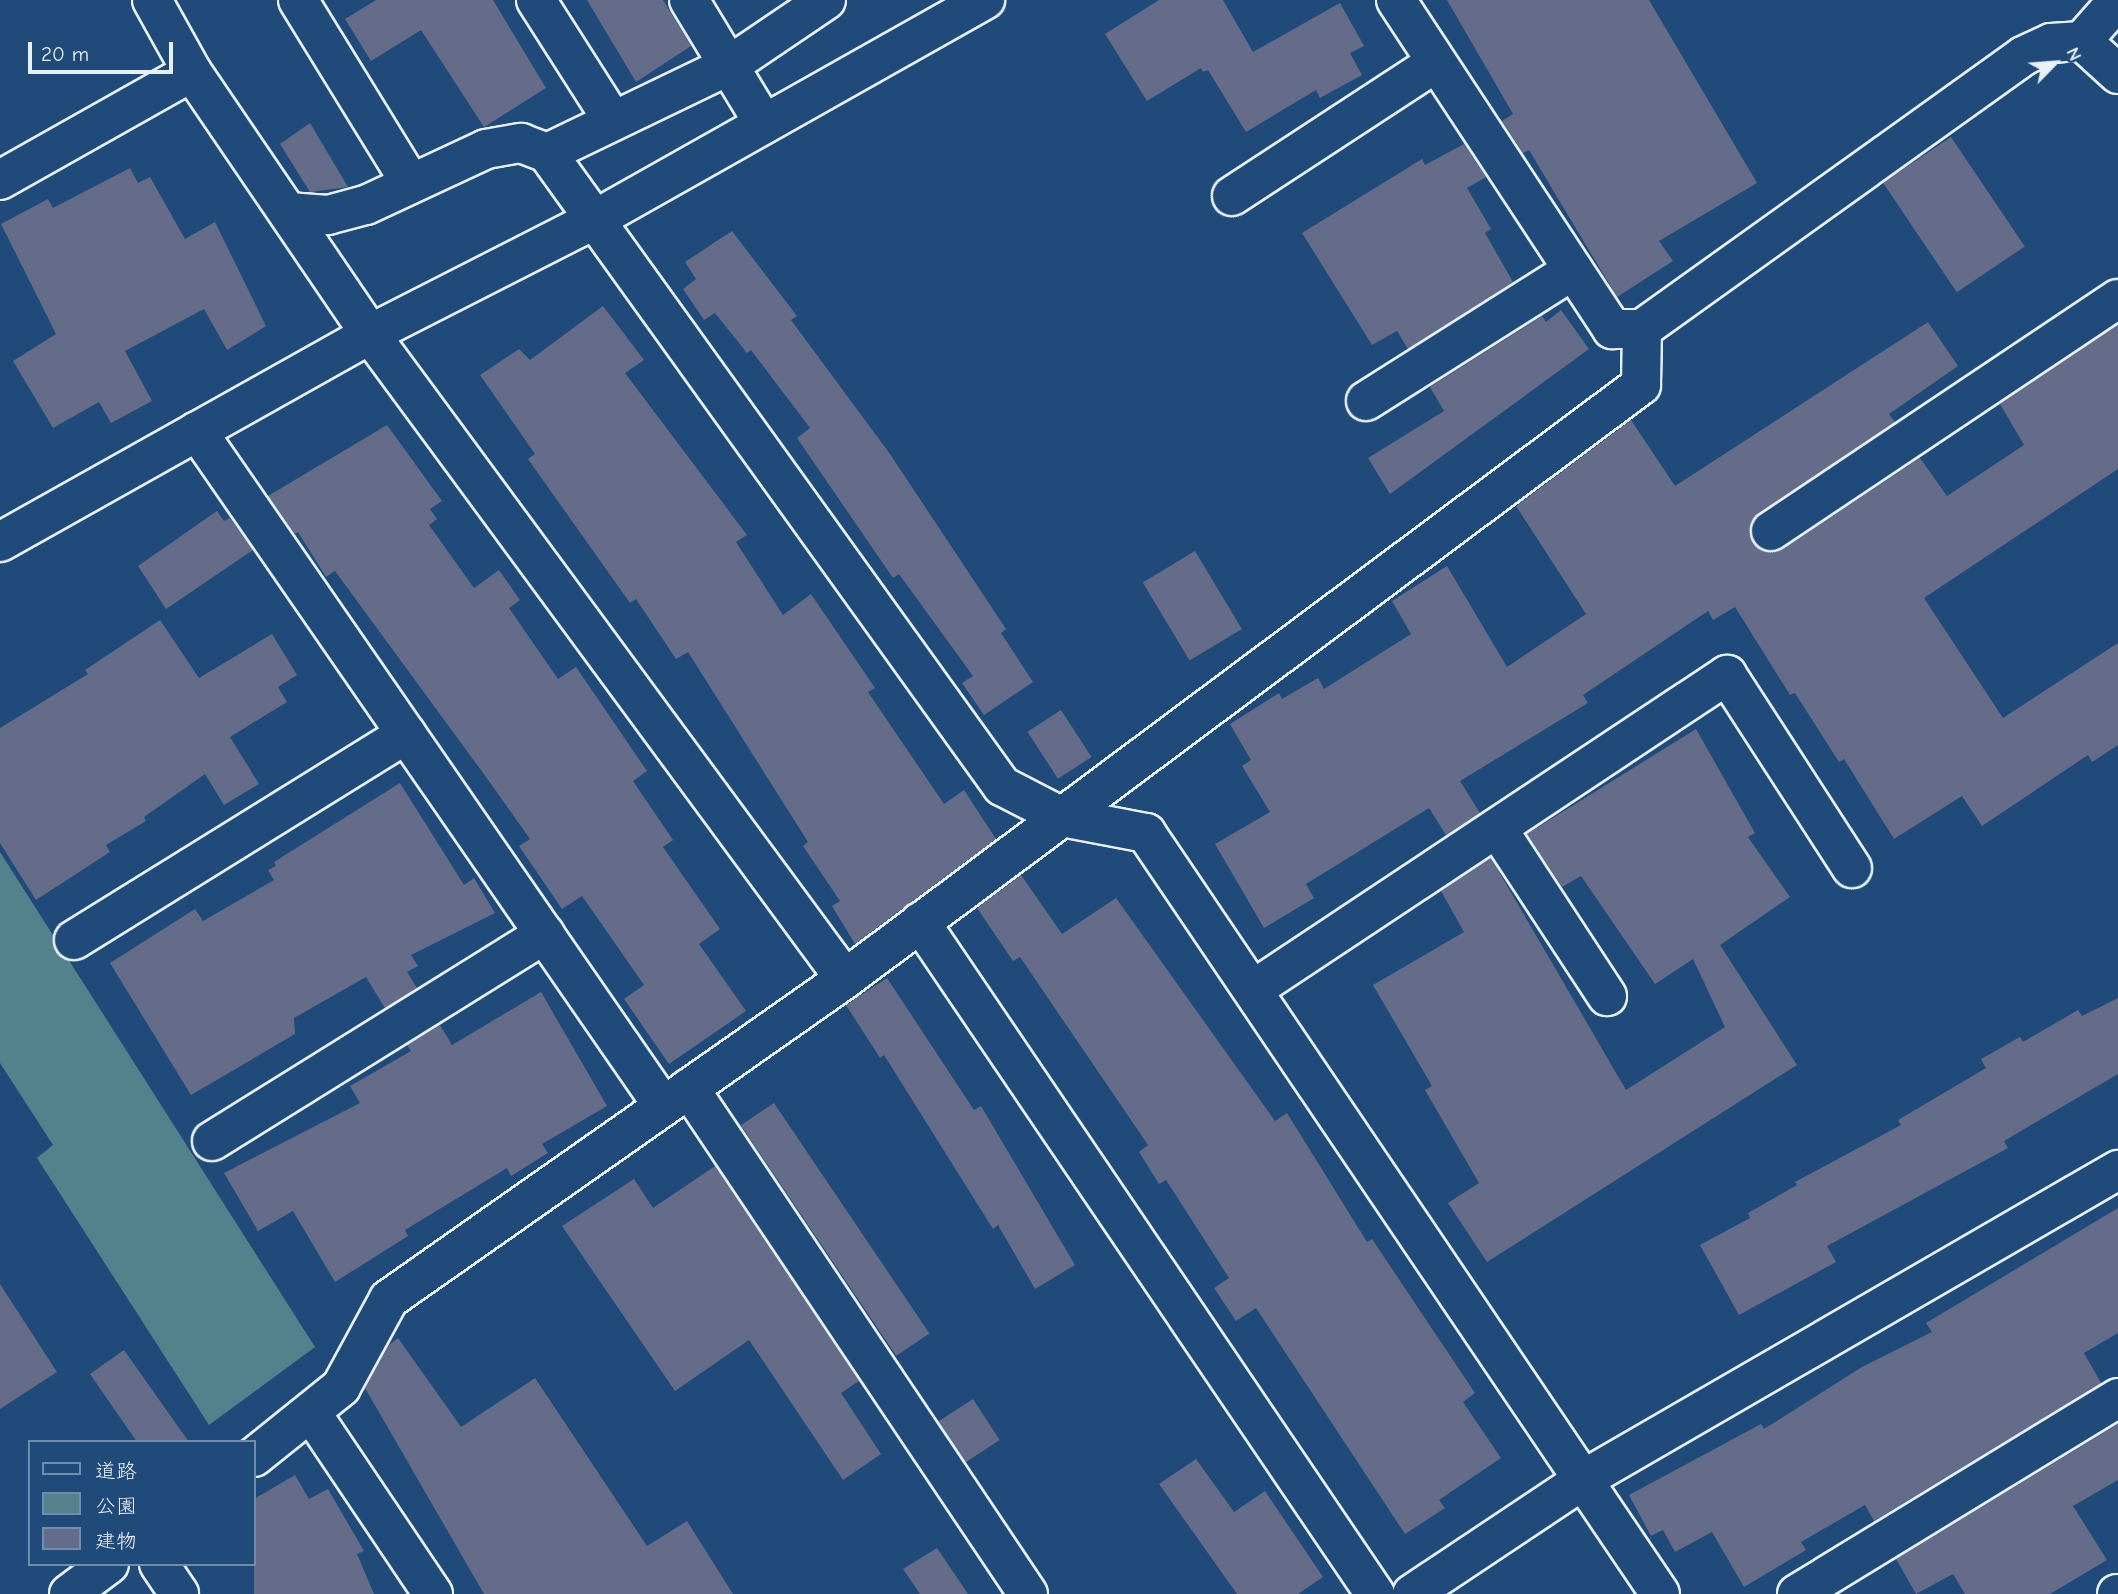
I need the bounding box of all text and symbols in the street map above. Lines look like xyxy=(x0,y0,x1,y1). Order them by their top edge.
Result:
scale bar xyxy=(32,28,177,72)
north arrow xyxy=(2020,28,2090,98)
text: 20 m xyxy=(41,42,89,66)
text: N xyxy=(2061,44,2087,64)
legend xyxy=(28,1440,256,1566)
text: 道路 xyxy=(95,1459,137,1483)
text: 公園 xyxy=(95,1494,137,1518)
text: 建物 xyxy=(95,1529,137,1553)

